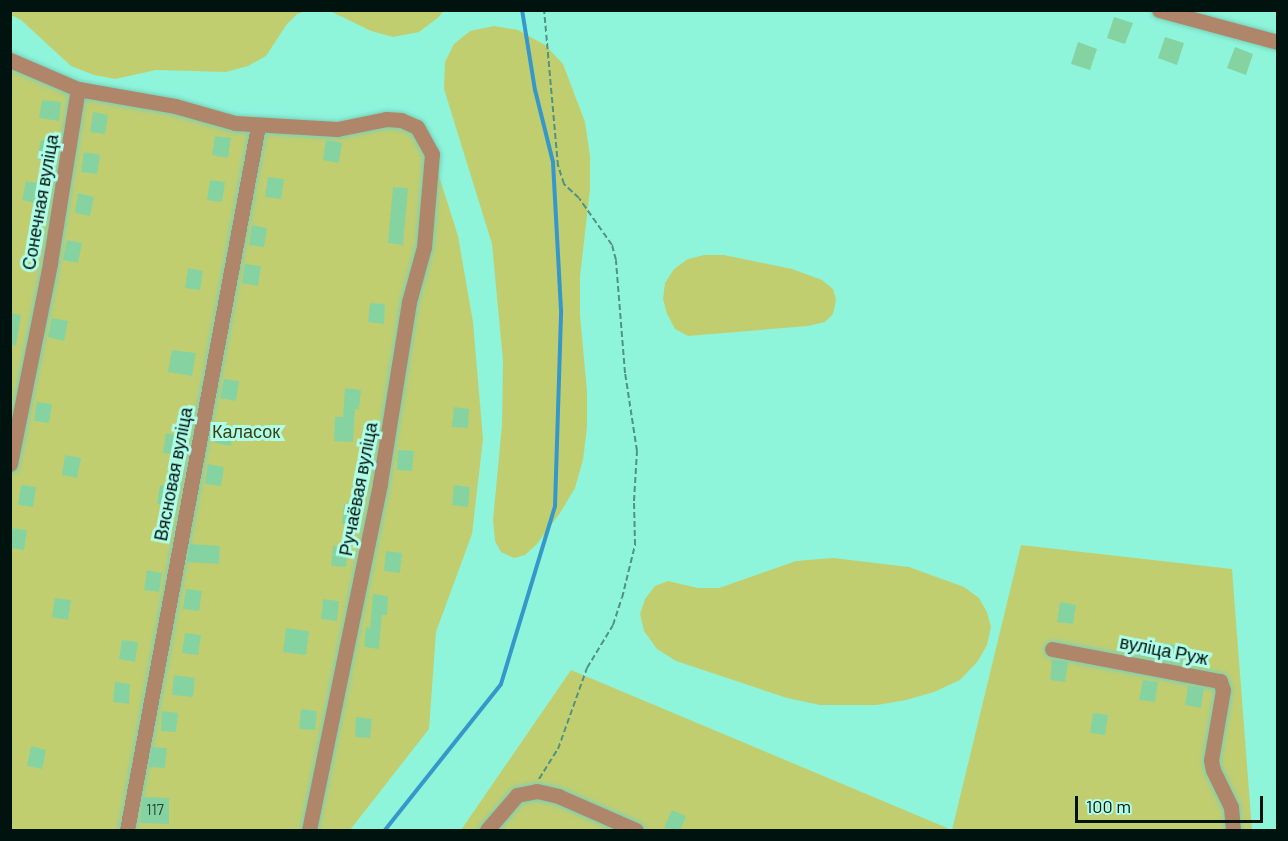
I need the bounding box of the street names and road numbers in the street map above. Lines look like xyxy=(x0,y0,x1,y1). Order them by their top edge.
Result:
street label: Сонечная вуліца xyxy=(17,132,63,272)
street label: Вясновая вуліца xyxy=(149,405,197,543)
street label: Ручаёвая вуліца xyxy=(334,420,382,558)
street label: вуліца Руж xyxy=(1118,631,1210,669)

